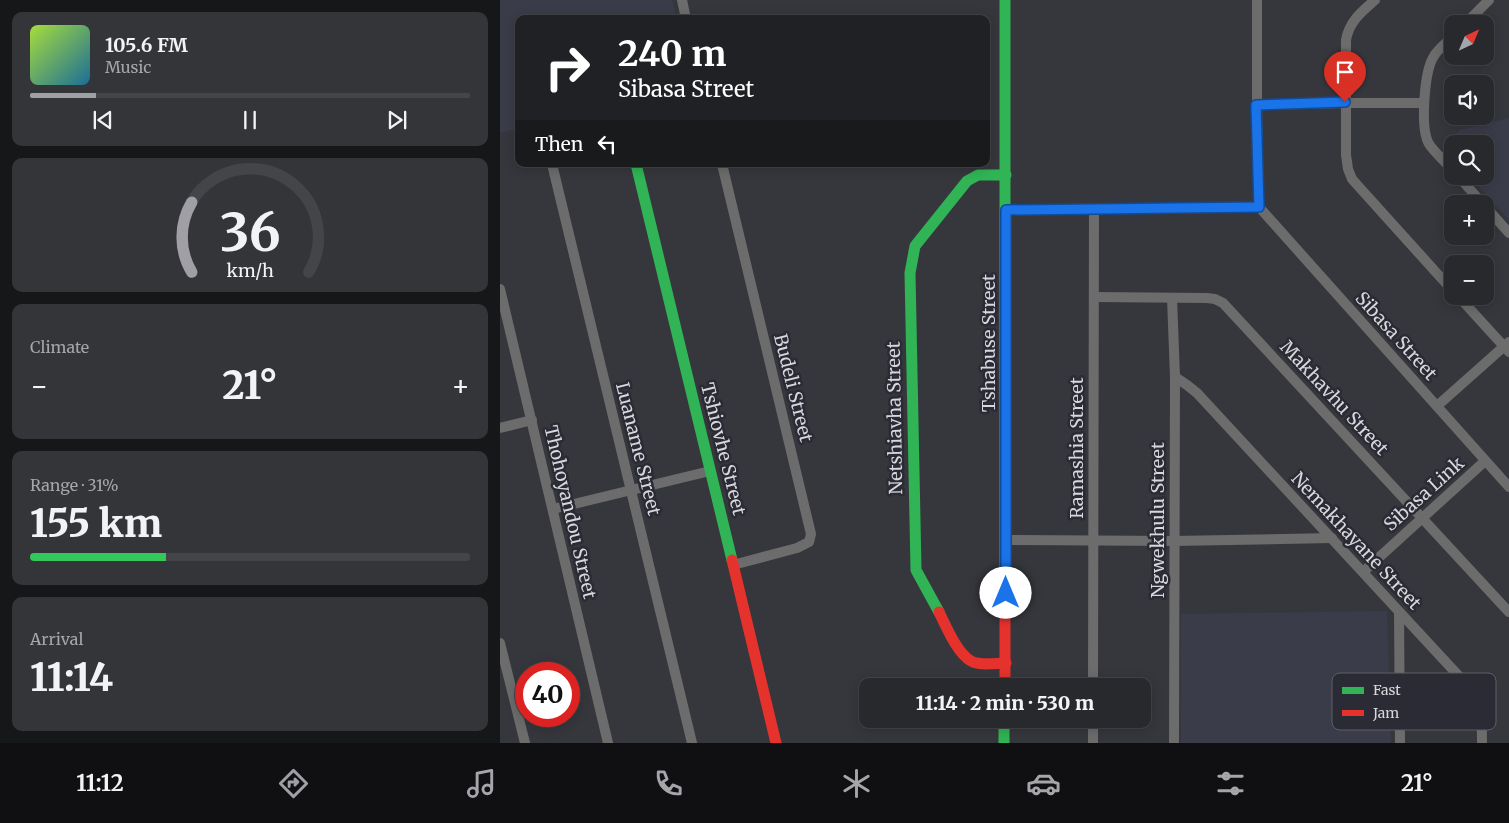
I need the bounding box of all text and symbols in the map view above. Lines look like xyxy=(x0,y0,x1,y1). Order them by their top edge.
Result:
north arrow xyxy=(1444,15,1494,65)
map controls xyxy=(1444,15,1494,305)
text: 240 m xyxy=(618,32,726,76)
text: 105.6 FM xyxy=(105,33,188,57)
icon: right xyxy=(535,35,600,100)
pin xyxy=(1324,51,1366,102)
text: Music xyxy=(105,57,151,77)
icon: arrive xyxy=(1331,58,1359,86)
text: Sibasa Street xyxy=(618,75,754,103)
button: sound xyxy=(1444,75,1494,125)
icon: previous xyxy=(89,106,117,134)
icon: pause xyxy=(236,106,264,134)
icon: next xyxy=(383,106,411,134)
icon: left xyxy=(593,130,621,158)
text: Then xyxy=(535,132,583,156)
button: search xyxy=(1444,135,1494,185)
button: + xyxy=(1444,195,1494,245)
text: 36 xyxy=(219,200,281,265)
button: − xyxy=(1444,255,1494,305)
text: km/h xyxy=(226,259,274,282)
street label: Tshabuse Street xyxy=(977,274,1000,412)
street label: Sibasa Street xyxy=(1351,287,1442,385)
street label: Budeli Street xyxy=(769,331,818,444)
street label: Makhavhu Street xyxy=(1275,336,1393,460)
text: Climate xyxy=(30,337,89,357)
street label: Netshiavha Street xyxy=(882,341,907,495)
text: 21° xyxy=(222,362,278,409)
text: − xyxy=(30,368,49,404)
text: + xyxy=(451,368,470,404)
street label: Ramashia Street xyxy=(1065,377,1088,519)
street label: Luaname Street xyxy=(611,380,666,518)
street label: Tshiovhe Street xyxy=(696,380,751,517)
street label: Thohoyandou Street xyxy=(539,423,602,601)
street label: Ngwekhulu Street xyxy=(1146,442,1169,598)
street label: Sibasa Link xyxy=(1379,451,1469,536)
street label: Nemakhayane Street xyxy=(1286,467,1426,614)
text: Range · 31% xyxy=(30,475,119,495)
text: 155 km xyxy=(30,500,162,547)
position arrow xyxy=(979,566,1031,618)
text: Arrival xyxy=(30,629,83,649)
text: 11:14 xyxy=(30,654,113,701)
speed limit sign: 40 xyxy=(515,662,580,727)
legend xyxy=(1332,673,1496,730)
text: Fast xyxy=(1373,681,1401,699)
text: 11:14 · 2 min · 530 m xyxy=(916,691,1094,715)
text: Jam xyxy=(1372,704,1399,722)
icon: directions xyxy=(276,766,311,801)
icon: music xyxy=(464,766,499,801)
icon: phone xyxy=(651,766,686,801)
icon: climate xyxy=(839,766,874,801)
icon: car xyxy=(1026,766,1061,801)
icon: filters xyxy=(1213,766,1248,801)
text: 11:12 xyxy=(76,769,124,797)
text: 21° xyxy=(1401,769,1433,797)

